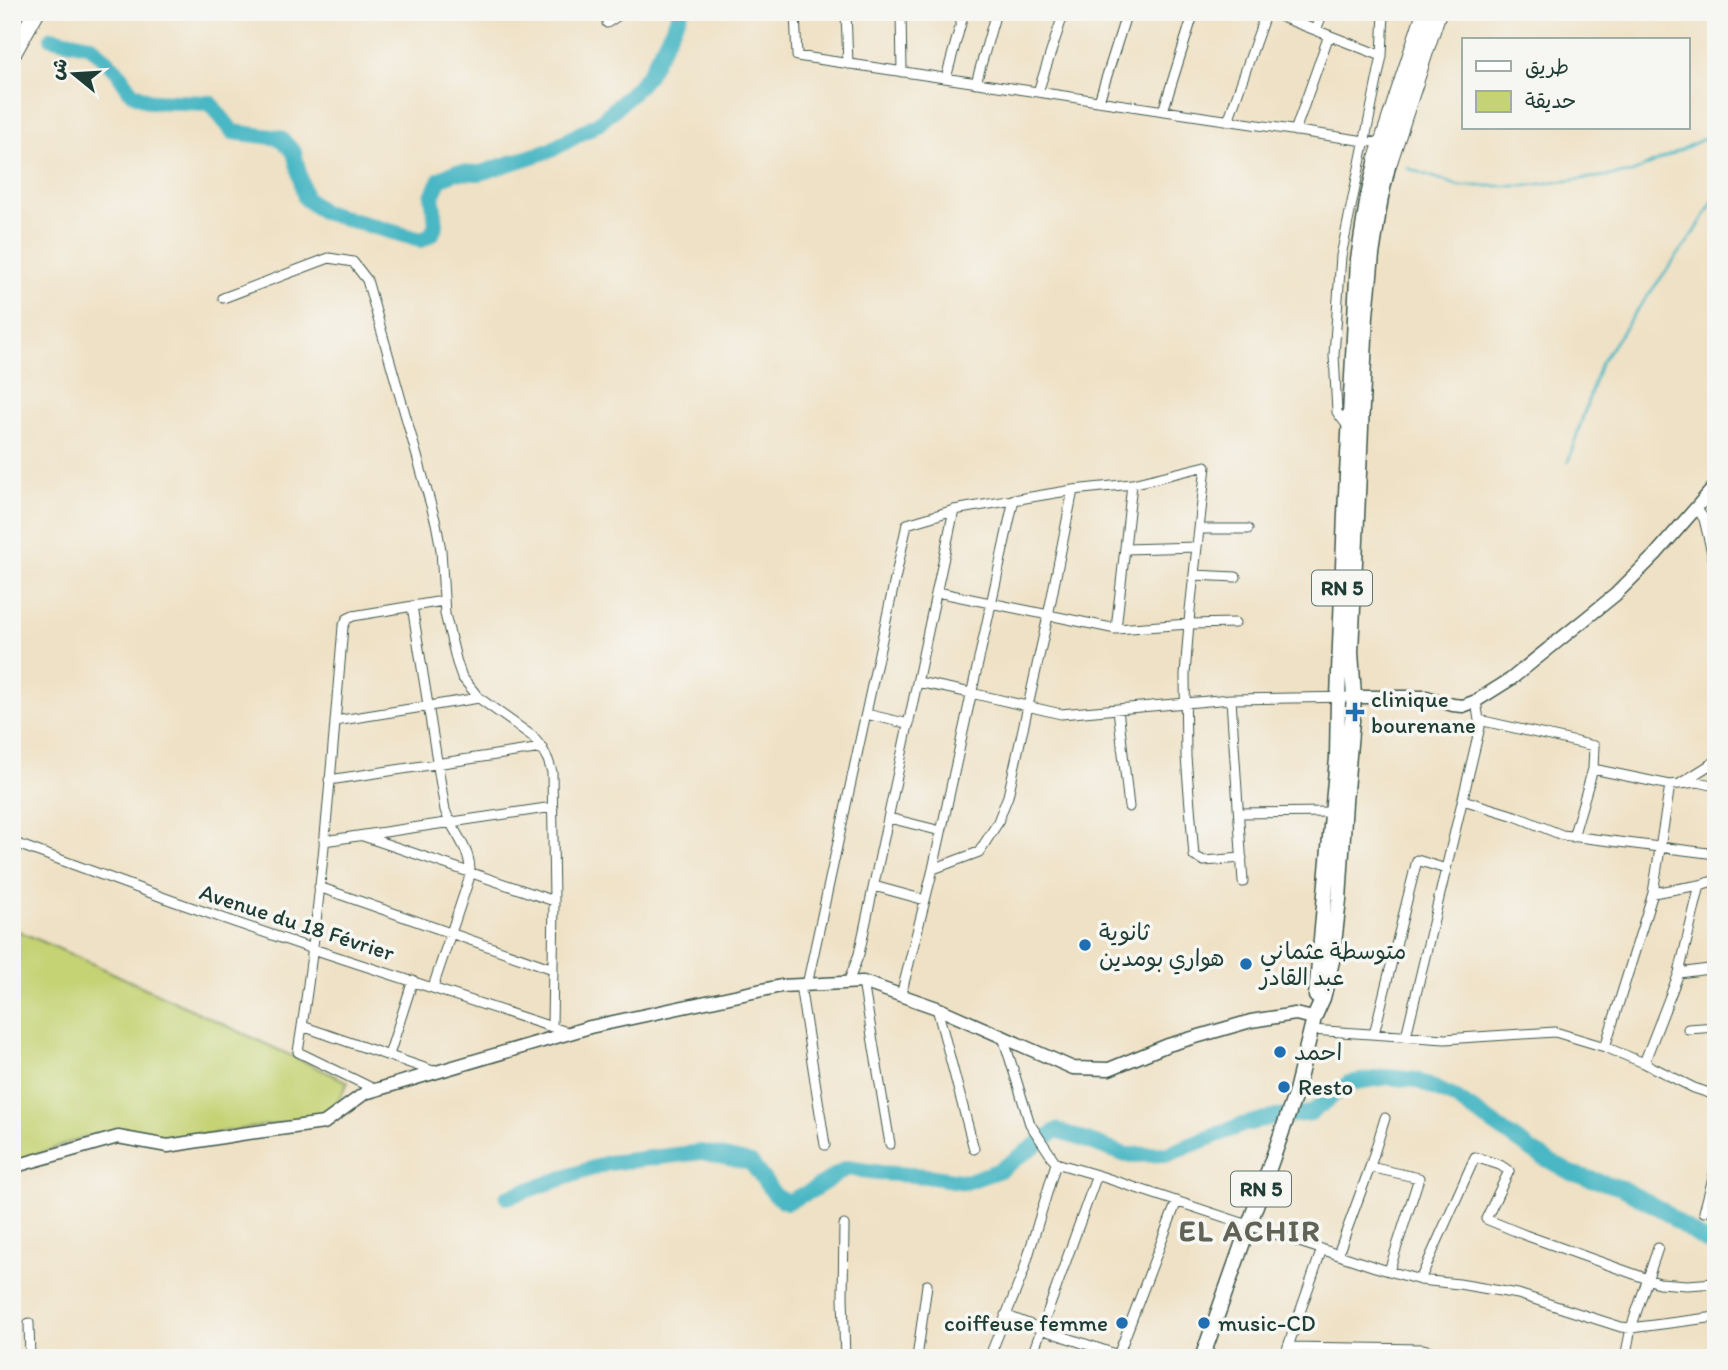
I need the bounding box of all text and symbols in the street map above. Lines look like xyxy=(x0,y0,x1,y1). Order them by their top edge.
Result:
north arrow xyxy=(38,38,108,108)
legend xyxy=(1462,38,1690,130)
text: طريق xyxy=(1525,54,1569,79)
text: ش xyxy=(44,55,73,82)
text: حديقة xyxy=(1525,88,1576,113)
road number: RN 5 xyxy=(1312,570,1372,606)
place label: clinique bourenane xyxy=(1371,685,1476,739)
marker: clinique bourenane xyxy=(1345,702,1365,722)
street label: Avenue du 18 Février xyxy=(196,877,398,967)
place label: ثانوية هواري بومدين xyxy=(1099,918,1225,975)
marker: ثانوية هواري بومدين xyxy=(1077,937,1093,953)
place label: متوسطة عثماني عبد القادر xyxy=(1258,937,1406,991)
marker: متوسطة عثماني عبد القادر xyxy=(1238,956,1254,972)
place label: احمد xyxy=(1294,1038,1342,1066)
marker: احمد xyxy=(1272,1044,1288,1060)
place label: Resto xyxy=(1298,1073,1353,1101)
marker: Resto xyxy=(1276,1079,1292,1095)
road number: RN 5 xyxy=(1231,1172,1291,1206)
district label: EL ACHIR xyxy=(1179,1212,1321,1249)
place label: coiffeuse femme xyxy=(944,1309,1108,1337)
place label: music-CD xyxy=(1218,1309,1316,1337)
marker: coiffeuse femme xyxy=(1114,1315,1130,1331)
marker: music-CD xyxy=(1196,1315,1212,1331)

